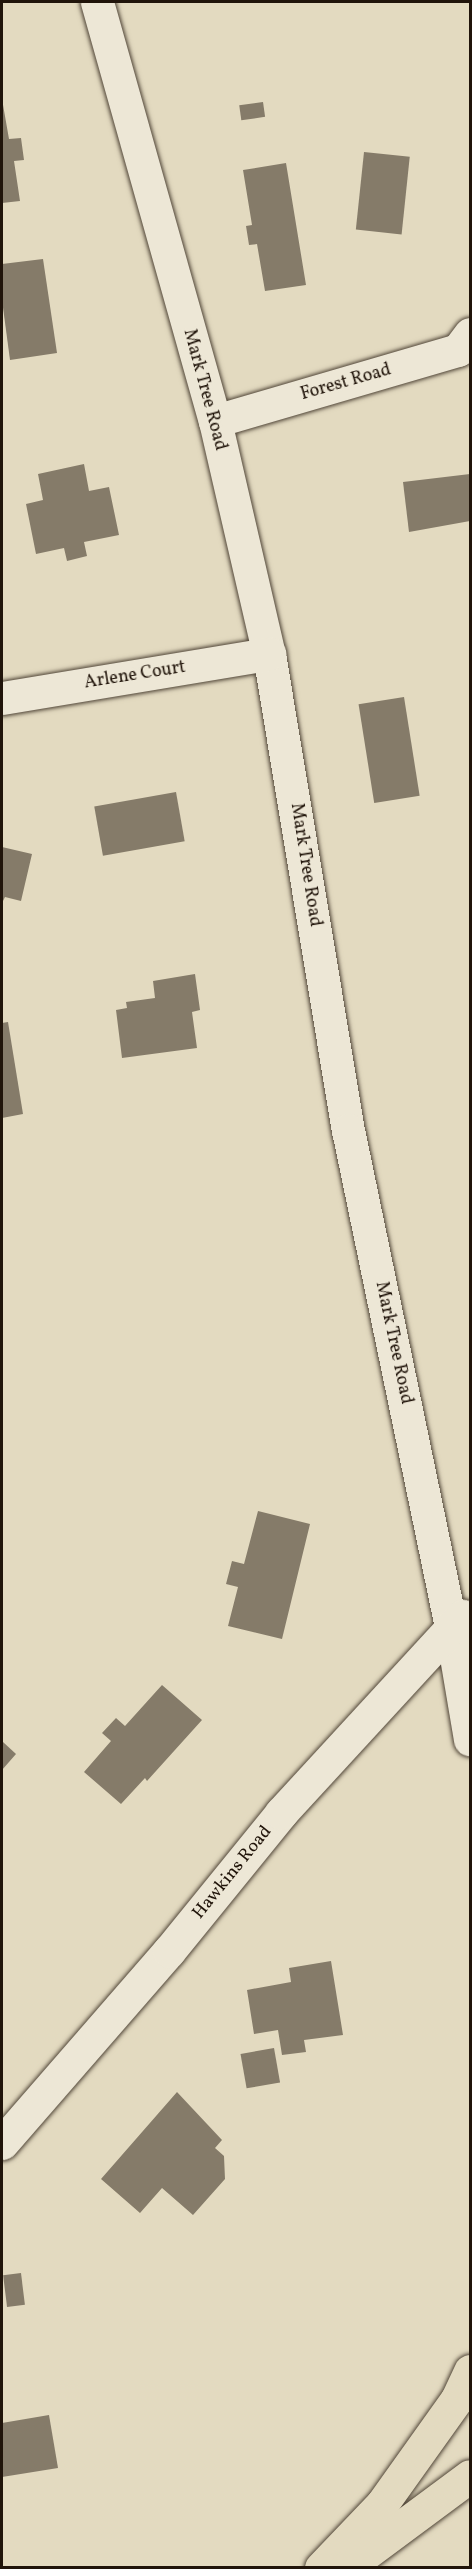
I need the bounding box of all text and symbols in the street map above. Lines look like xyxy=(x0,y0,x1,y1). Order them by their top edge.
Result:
street label: Mark Tree Road xyxy=(177,327,231,453)
street label: Forest Road xyxy=(298,360,394,406)
street label: Arlene Court xyxy=(83,657,187,695)
street label: Mark Tree Road xyxy=(285,801,325,929)
street label: Mark Tree Road xyxy=(369,1279,417,1407)
street label: Hawkins Road xyxy=(189,1822,277,1924)

